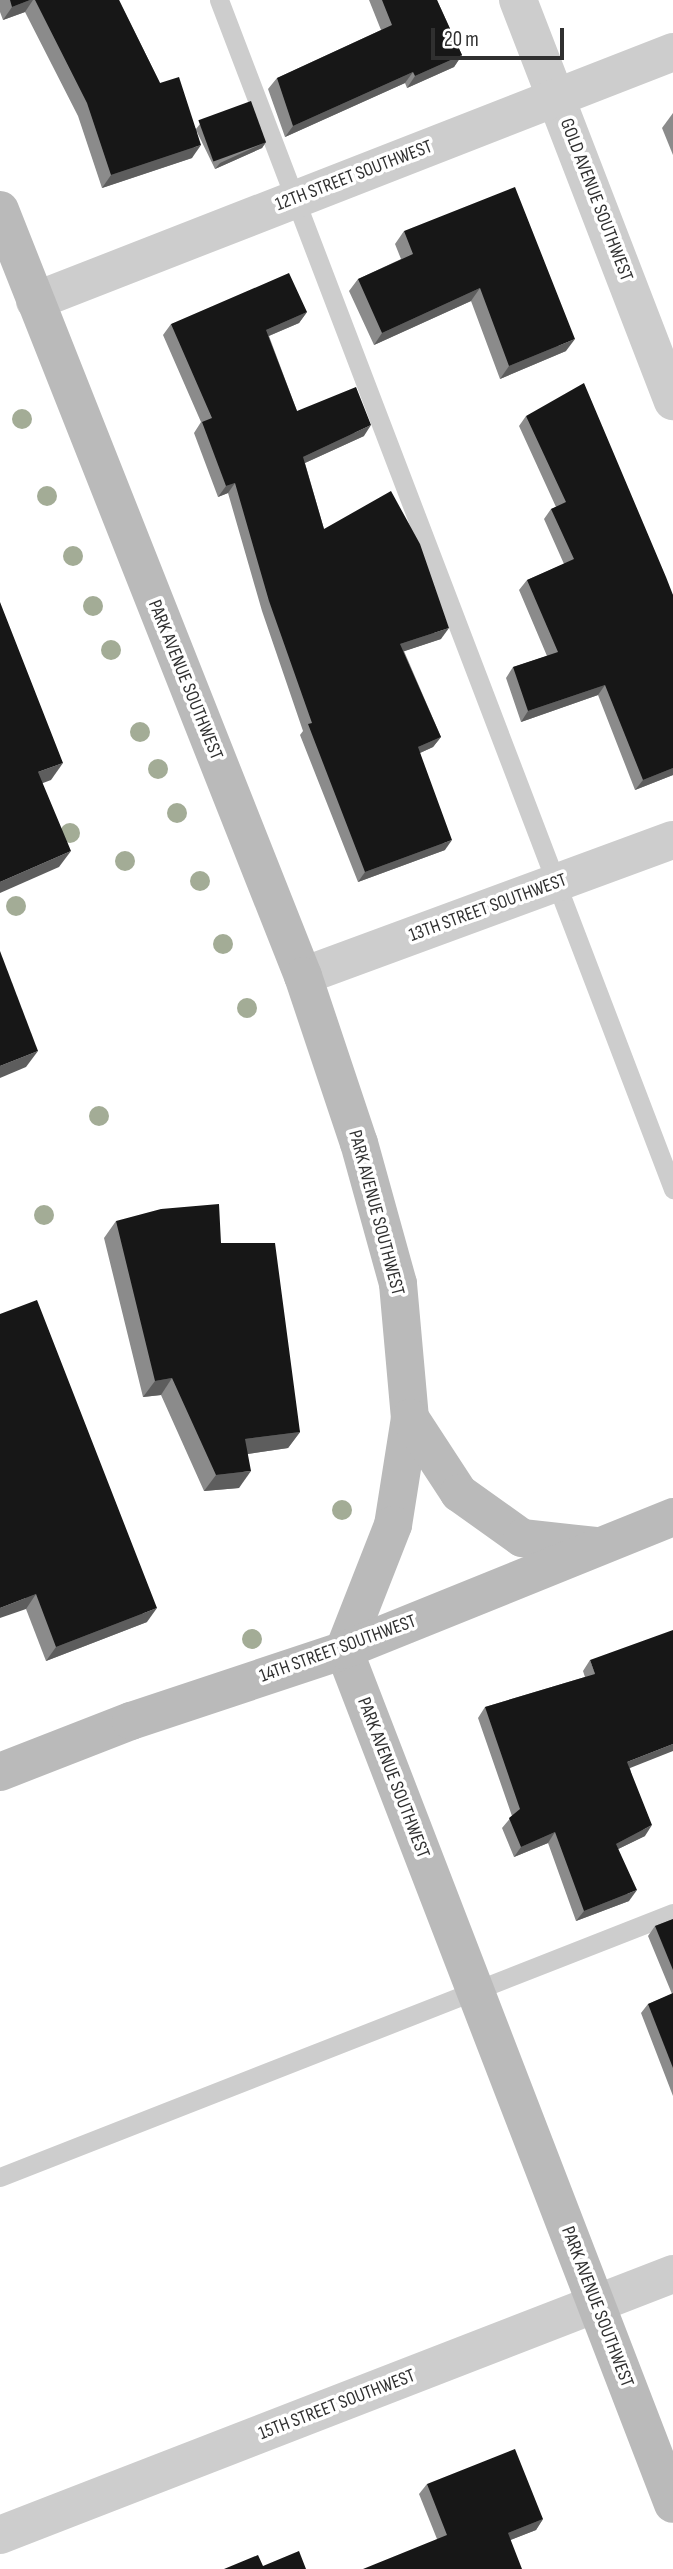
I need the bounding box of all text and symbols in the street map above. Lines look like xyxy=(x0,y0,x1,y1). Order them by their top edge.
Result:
scale bar xyxy=(435,14,568,58)
text: 20 m xyxy=(444,27,479,52)
street label: GOLD AVENUE SOUTHWEST xyxy=(554,115,638,285)
street label: 12TH STREET SOUTHWEST xyxy=(272,136,436,216)
street label: PARK AVENUE SOUTHWEST xyxy=(143,597,227,763)
street label: 13TH STREET SOUTHWEST xyxy=(406,869,570,947)
street label: PARK AVENUE SOUTHWEST xyxy=(343,1128,409,1298)
street label: 14TH STREET SOUTHWEST xyxy=(257,1610,419,1688)
street label: PARK AVENUE SOUTHWEST xyxy=(352,1694,434,1862)
street label: PARK AVENUE SOUTHWEST xyxy=(556,2223,638,2391)
street label: 15TH STREET SOUTHWEST xyxy=(256,2365,418,2445)

